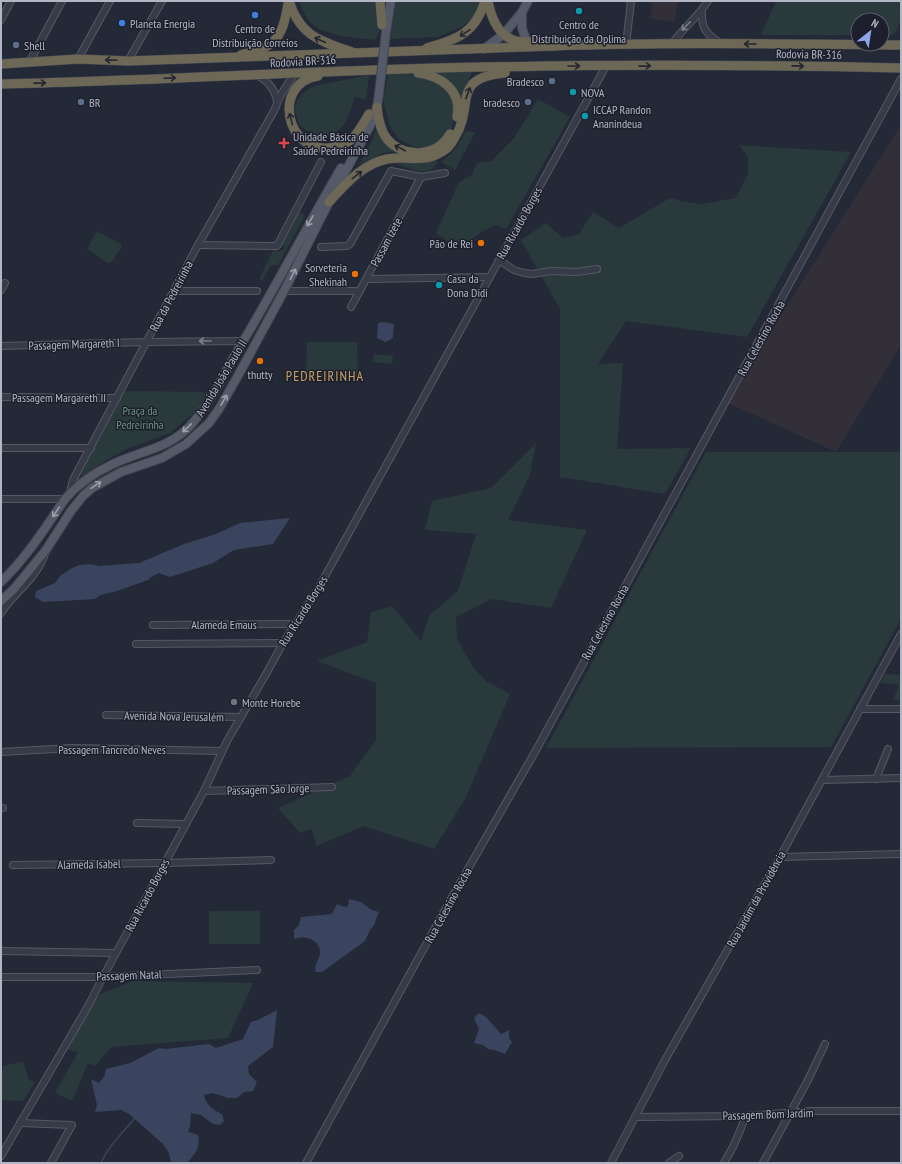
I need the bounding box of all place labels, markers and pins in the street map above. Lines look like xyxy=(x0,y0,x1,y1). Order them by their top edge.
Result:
marker: Centro de Distribuição da Oplima xyxy=(574,6,584,16)
marker: Centro de Distribuição Correios xyxy=(250,10,260,20)
place label: Planeta Energia xyxy=(130,16,195,31)
place label: Centro de Distribuição da Oplima xyxy=(532,17,626,46)
marker: Planeta Energia xyxy=(117,18,127,28)
place label: Centro de Distribuição Correios xyxy=(212,21,298,50)
place label: Shell xyxy=(24,38,45,53)
marker: Shell xyxy=(11,40,21,50)
place label: Bradesco xyxy=(507,74,544,89)
marker: Bradesco xyxy=(547,76,557,86)
place label: NOVA xyxy=(581,85,605,100)
marker: NOVA xyxy=(568,87,578,97)
place label: BR xyxy=(89,95,101,110)
place label: bradesco xyxy=(483,95,520,110)
marker: BR xyxy=(76,97,86,107)
marker: bradesco xyxy=(523,97,533,107)
place label: ICCAP Randon Ananindeua xyxy=(593,102,651,131)
marker: ICCAP Randon Ananindeua xyxy=(580,111,590,121)
place label: Unidade Básica de Saúde Pedreirinha xyxy=(293,129,369,158)
marker: Unidade Básica de Saúde Pedreirinha xyxy=(278,137,290,149)
place label: Pão de Rei xyxy=(430,236,473,251)
marker: Pão de Rei xyxy=(476,238,486,248)
place label: Sorveteria Shekinah xyxy=(305,260,347,289)
marker: Sorveteria Shekinah xyxy=(350,269,360,279)
place label: Casa da Dona Didi xyxy=(447,271,488,300)
marker: Casa da Dona Didi xyxy=(434,280,444,290)
marker: thutty xyxy=(255,356,265,366)
place label: thutty xyxy=(248,367,273,382)
place label: Monte Horebe xyxy=(242,695,301,710)
marker: Monte Horebe xyxy=(229,697,239,707)

